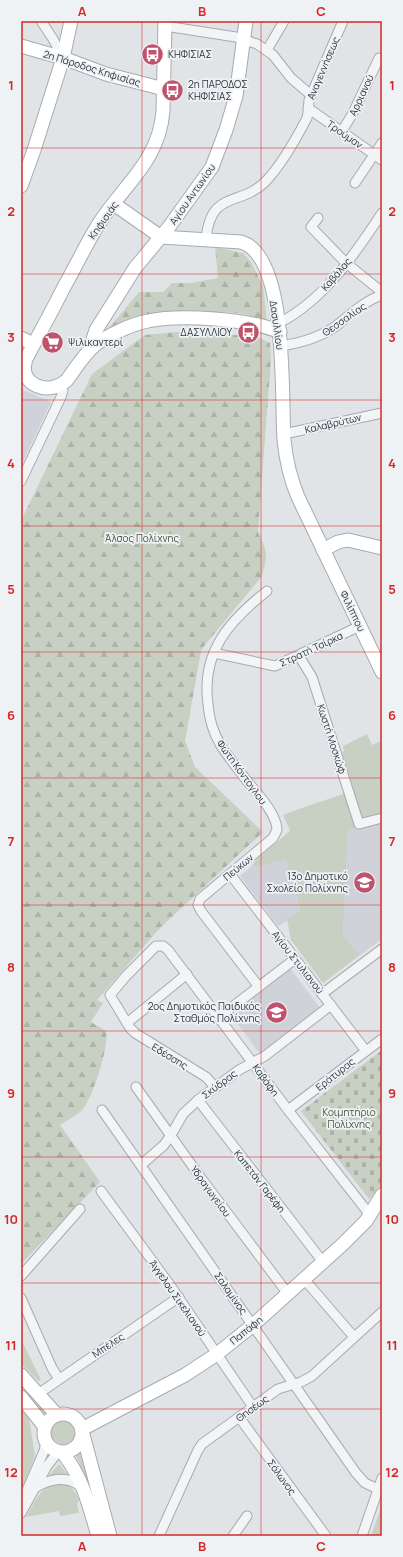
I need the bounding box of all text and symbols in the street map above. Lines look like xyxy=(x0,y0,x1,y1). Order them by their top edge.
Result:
text: A xyxy=(78,2,87,20)
text: B xyxy=(198,2,206,20)
text: C xyxy=(316,2,326,20)
street label: Αναγεννήσεως xyxy=(303,34,343,102)
bus stop icon: ΚΗΦΙΣΙΑΣ xyxy=(140,41,166,67)
street label: 2η Πάροδος Κηφισίας xyxy=(42,47,143,90)
place label: ΚΗΦΙΣΙΑΣ xyxy=(168,47,212,61)
street label: Αρριανού xyxy=(345,72,377,118)
text: 1 xyxy=(8,76,14,94)
text: 1 xyxy=(389,76,395,94)
bus stop icon: 2η ΠΑΡΟΔΟΣ ΚΗΦΙΣΙΑΣ xyxy=(159,77,185,103)
place label: 2η ΠΑΡΟΔΟΣ ΚΗΦΙΣΙΑΣ xyxy=(188,77,248,103)
street label: Τρούμαν xyxy=(324,117,366,151)
street label: Αγίου Αντωνίου xyxy=(166,160,218,227)
street label: Κηφισιάς xyxy=(85,198,121,242)
text: 2 xyxy=(7,202,15,220)
text: 2 xyxy=(388,202,396,220)
street label: Καβάλας xyxy=(318,254,355,294)
street label: Θεσσαλίας xyxy=(319,298,369,339)
street label: Δασυλλίου xyxy=(267,299,287,351)
bus stop icon: ΔΑΣΥΛΛΙΟΥ xyxy=(235,319,261,345)
place label: ΔΑΣΥΛΛΙΟΥ xyxy=(180,325,232,339)
text: 3 xyxy=(7,328,15,346)
text: 3 xyxy=(388,328,396,346)
supermarket icon: Ψιλικαντερί xyxy=(39,329,65,355)
place label: Ψιλικαντερί xyxy=(68,335,124,349)
street label: Καλαβρύτων xyxy=(303,410,363,436)
text: 4 xyxy=(7,454,15,472)
text: 4 xyxy=(388,454,396,472)
park label: Άλσος Πολίχνης xyxy=(105,531,179,545)
text: 5 xyxy=(7,580,15,598)
text: 5 xyxy=(388,580,396,598)
street label: Φιλίππου xyxy=(337,588,369,634)
street label: Στρατή Τσίρκα xyxy=(277,628,345,670)
street label: Κωστή Μοσκώφ xyxy=(314,702,350,776)
text: 6 xyxy=(7,706,15,724)
text: 6 xyxy=(388,706,396,724)
street label: Φώτη Κόντογλου xyxy=(214,737,270,807)
text: 7 xyxy=(8,832,15,850)
text: 7 xyxy=(389,832,396,850)
street label: Πεύκων xyxy=(220,850,256,884)
place label: 13ο Δημοτικό Σχολείο Πολίχνης xyxy=(266,869,348,895)
school or university icon: 13ο Δημοτικό Σχολείο Πολίχνης xyxy=(351,869,377,895)
street label: Αγίου Στυλιανού xyxy=(269,927,327,997)
text: 8 xyxy=(7,958,15,976)
text: 8 xyxy=(388,958,396,976)
place label: 2ος Δημοτικός Παιδικός Σταθμός Πολίχνης xyxy=(148,999,260,1025)
school or university icon: 2ος Δημοτικός Παιδικός Σταθμός Πολίχνης xyxy=(263,999,289,1025)
street label: Εδέσσης xyxy=(149,1040,191,1073)
street label: Εράτυρας xyxy=(312,1054,358,1094)
street label: Καβάφη xyxy=(250,1061,282,1099)
street label: Σκύδρας xyxy=(199,1066,240,1102)
text: 9 xyxy=(7,1084,15,1102)
text: 9 xyxy=(388,1084,396,1102)
park label: Κοιμητήριο Πολίχνης xyxy=(322,1105,376,1131)
street label: Καπετάν Γαρέφη xyxy=(231,1147,289,1215)
street label: Υδραγωγείου xyxy=(188,1162,234,1220)
text: 10 xyxy=(4,1210,18,1228)
text: 10 xyxy=(385,1210,399,1228)
street label: Άγγελου Σικελιανού xyxy=(146,1257,210,1339)
street label: Σαλαμίνος xyxy=(211,1269,251,1318)
street label: Παπάφη xyxy=(227,1312,265,1348)
street label: Μπέλες xyxy=(89,1329,127,1361)
text: 11 xyxy=(5,1336,17,1354)
text: 11 xyxy=(386,1336,398,1354)
street label: Θησέως xyxy=(233,1391,272,1425)
street label: Σόλωνος xyxy=(264,1456,300,1498)
text: 12 xyxy=(4,1463,18,1481)
text: 12 xyxy=(385,1463,399,1481)
text: A xyxy=(78,1537,87,1555)
text: B xyxy=(198,1537,206,1555)
text: C xyxy=(316,1537,326,1555)

